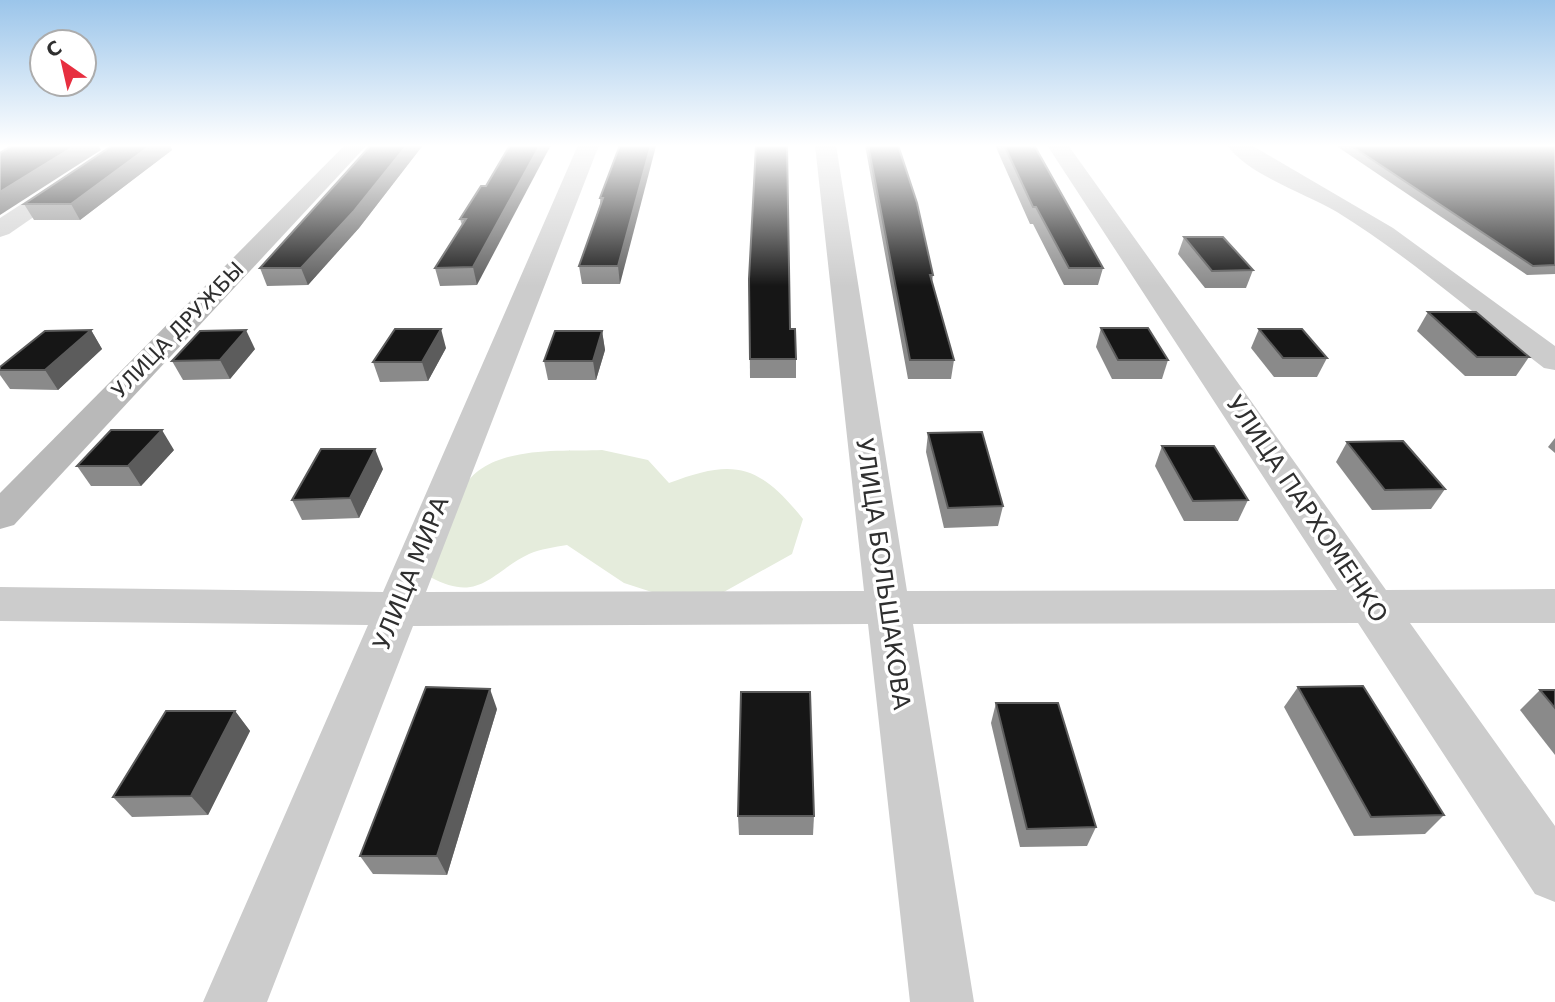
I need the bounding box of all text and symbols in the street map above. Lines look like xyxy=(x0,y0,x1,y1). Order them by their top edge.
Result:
north arrow xyxy=(28,28,98,98)
text: С xyxy=(42,36,65,62)
street label: УЛИЦА ДРУЖБЫ xyxy=(107,257,249,403)
street label: УЛИЦА ПАРХОМЕНКО xyxy=(1221,390,1393,628)
street label: УЛИЦА БОЛЬШАКОВА xyxy=(850,436,916,712)
street label: УЛИЦА МИРА xyxy=(368,492,455,654)

